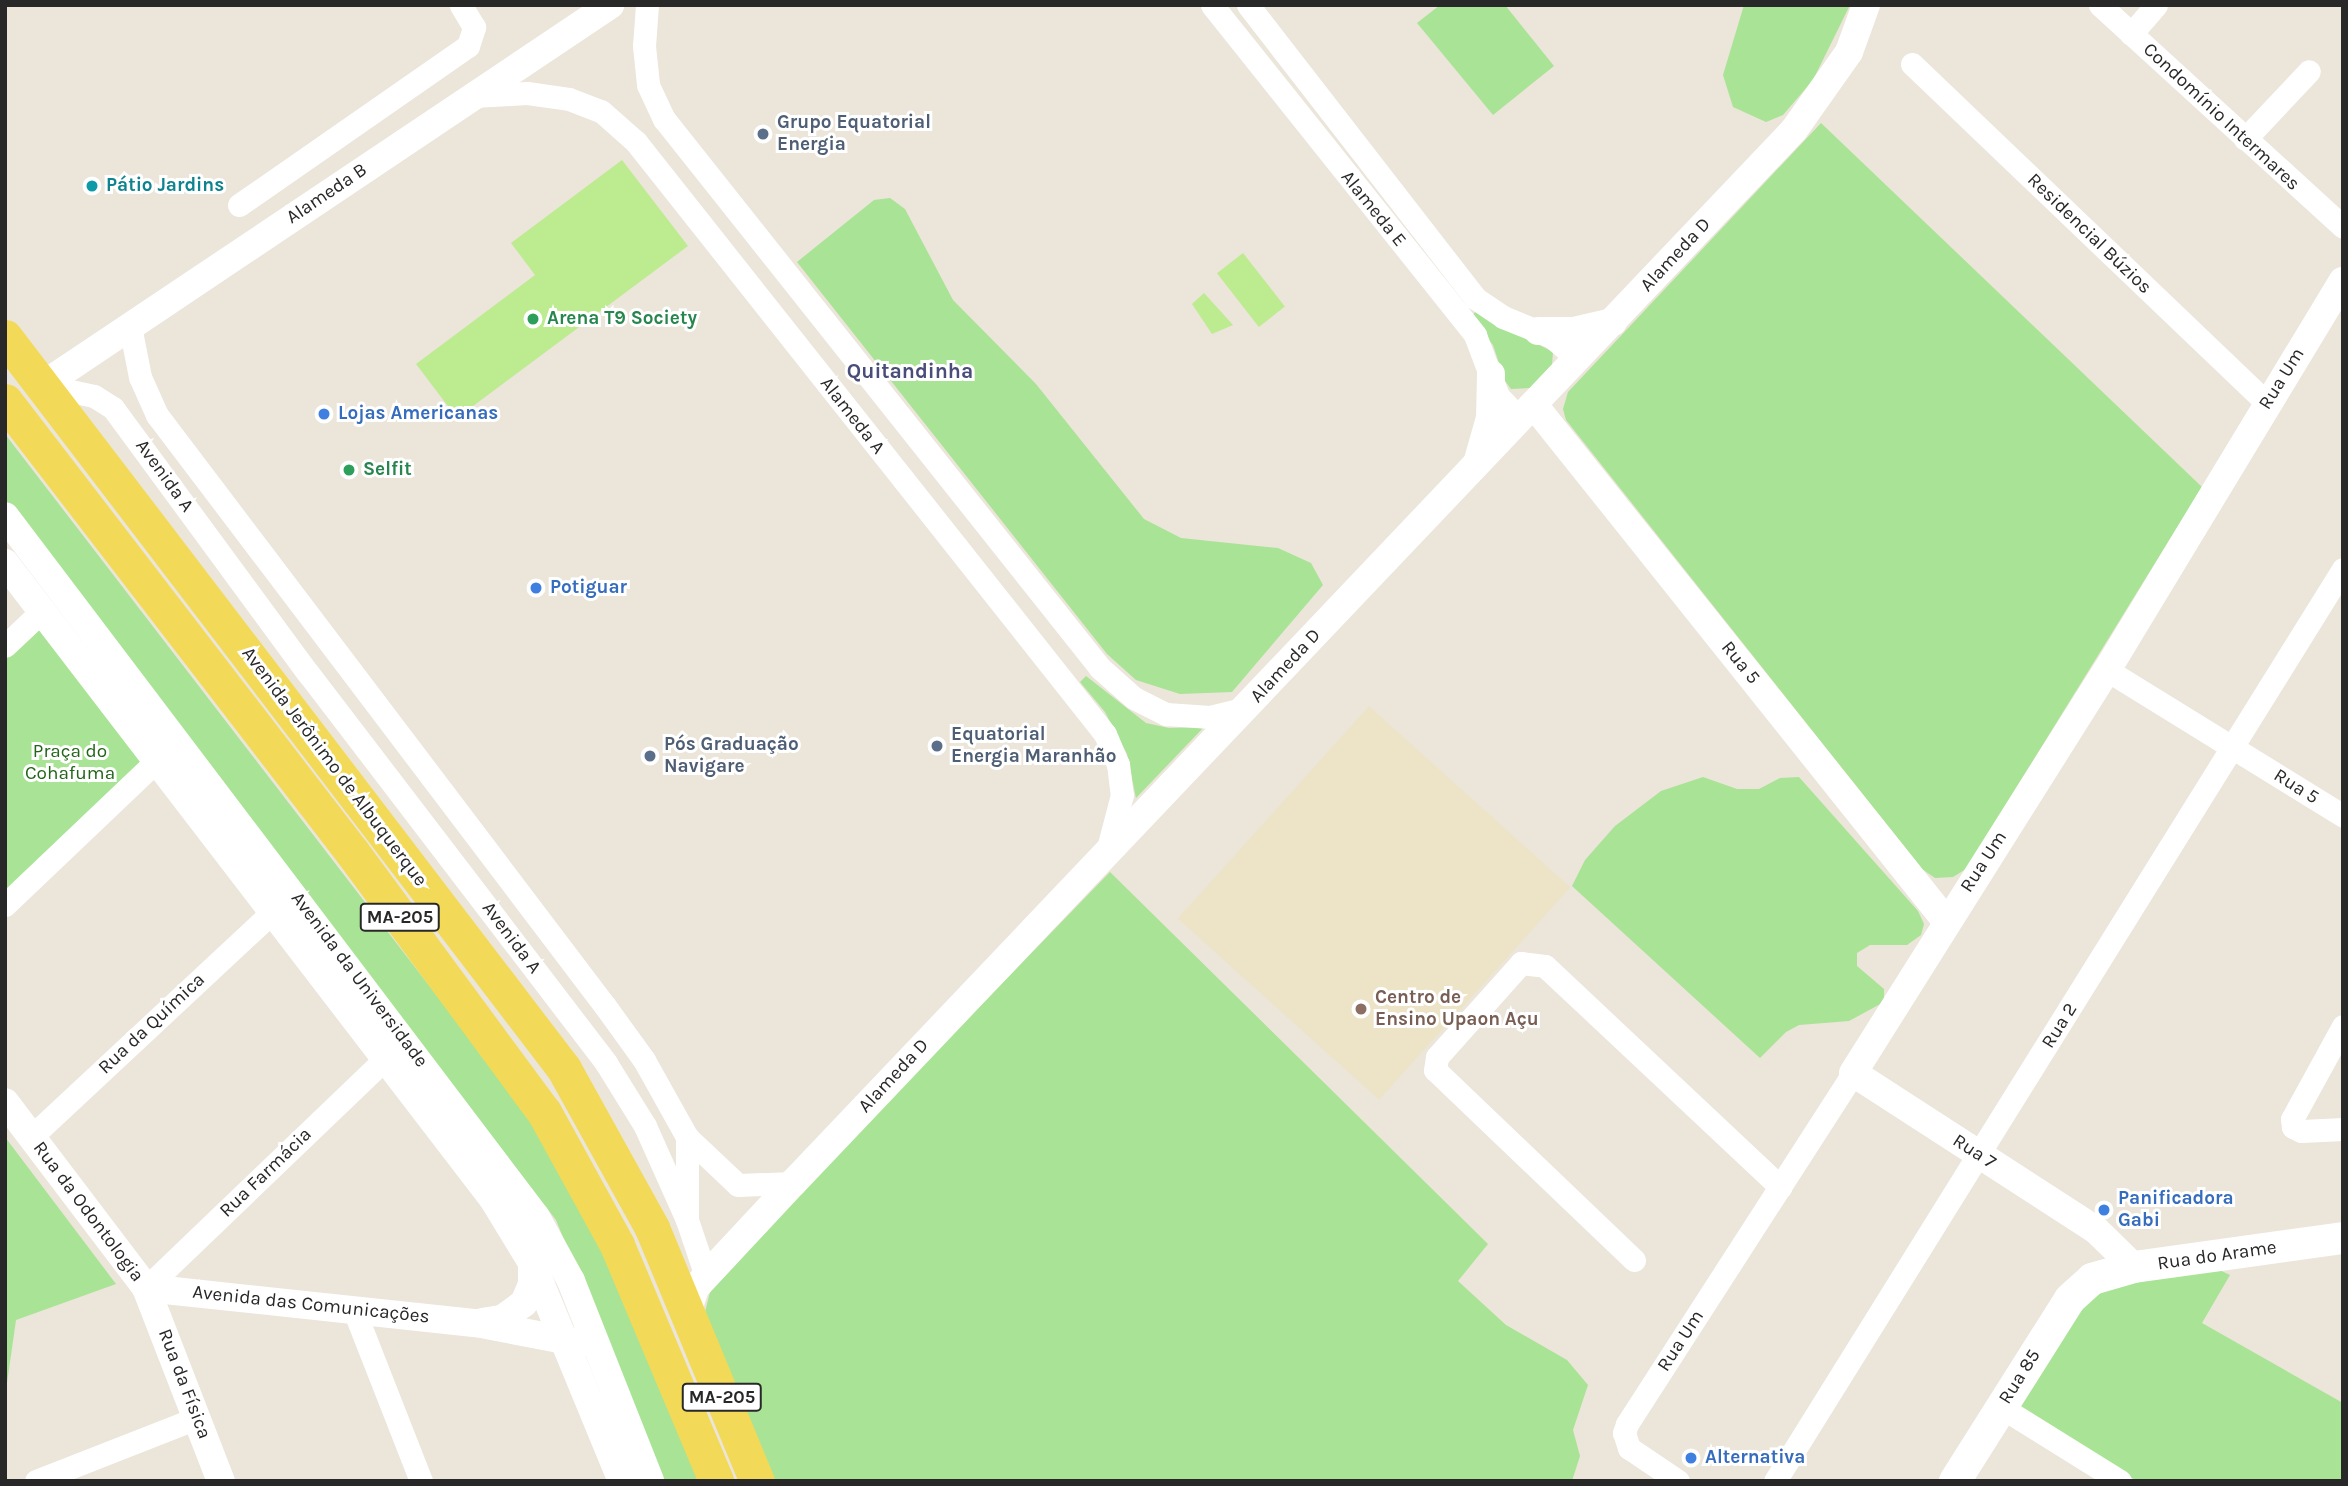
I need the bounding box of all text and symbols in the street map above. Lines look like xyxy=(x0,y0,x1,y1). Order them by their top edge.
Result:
street label: Condomínio Intermares xyxy=(2138,38,2304,196)
place label: Grupo Equatorial Energia xyxy=(777,112,931,156)
marker: Grupo Equatorial Energia xyxy=(755,126,771,142)
street label: Alameda B xyxy=(282,159,372,229)
street label: Alameda E xyxy=(1335,166,1411,252)
street label: Residencial Búzios xyxy=(2022,169,2156,299)
place label: Pátio Jardins xyxy=(106,175,224,197)
marker: Pátio Jardins xyxy=(84,178,100,194)
street label: Alameda D xyxy=(1636,213,1716,297)
place label: Arena T9 Society xyxy=(547,308,697,330)
marker: Arena T9 Society xyxy=(525,311,541,327)
street label: Rua Um xyxy=(2254,344,2310,414)
district label: Quitandinha xyxy=(847,358,973,384)
street label: Alameda A xyxy=(815,373,889,459)
place label: Lojas Americanas xyxy=(338,403,498,425)
marker: Lojas Americanas xyxy=(316,406,332,422)
street label: Avenida A xyxy=(130,435,198,517)
place label: Selfit xyxy=(363,459,412,481)
marker: Selfit xyxy=(341,462,357,478)
place label: Potiguar xyxy=(550,577,627,599)
marker: Potiguar xyxy=(528,580,544,596)
street label: Alameda D xyxy=(1246,624,1326,708)
street label: Rua 5 xyxy=(1716,637,1764,689)
street label: Avenida Jerônimo de Albuquerque xyxy=(237,643,431,891)
place label: Equatorial Energia Maranhão xyxy=(951,724,1116,768)
place label: Pós Graduação Navigare xyxy=(664,734,799,778)
marker: Equatorial Energia Maranhão xyxy=(929,738,945,754)
park label: Praça do Cohafuma xyxy=(25,741,115,785)
marker: Pós Graduação Navigare xyxy=(642,748,658,764)
street label: Rua 5 xyxy=(2269,764,2323,810)
street label: Rua Um xyxy=(1956,827,2012,897)
street label: Avenida da Universidade xyxy=(286,888,432,1072)
street label: Avenida A xyxy=(477,898,545,978)
road number: MA-205 xyxy=(360,902,440,932)
street label: Rua da Química xyxy=(94,969,210,1079)
place label: Centro de Ensino Upaon Açu xyxy=(1375,987,1539,1031)
street label: Rua 2 xyxy=(2037,999,2083,1053)
marker: Centro de Ensino Upaon Açu xyxy=(1353,1001,1369,1017)
street label: Alameda D xyxy=(854,1034,934,1118)
street label: Rua Farmácia xyxy=(215,1123,317,1223)
street label: Rua 7 xyxy=(1948,1130,2000,1174)
street label: Rua da Odontologia xyxy=(28,1137,148,1287)
place label: Panificadora Gabi xyxy=(2118,1188,2234,1232)
marker: Panificadora Gabi xyxy=(2096,1202,2112,1218)
street label: Rua do Arame xyxy=(2156,1236,2278,1276)
street label: Avenida das Comunicações xyxy=(191,1281,431,1329)
street label: Rua Um xyxy=(1653,1306,1709,1376)
street label: Rua da Física xyxy=(153,1326,215,1442)
street label: Rua 85 xyxy=(1994,1345,2046,1409)
road number: MA-205 xyxy=(682,1382,762,1412)
place label: Alternativa xyxy=(1705,1447,1805,1469)
marker: Alternativa xyxy=(1683,1450,1699,1466)

